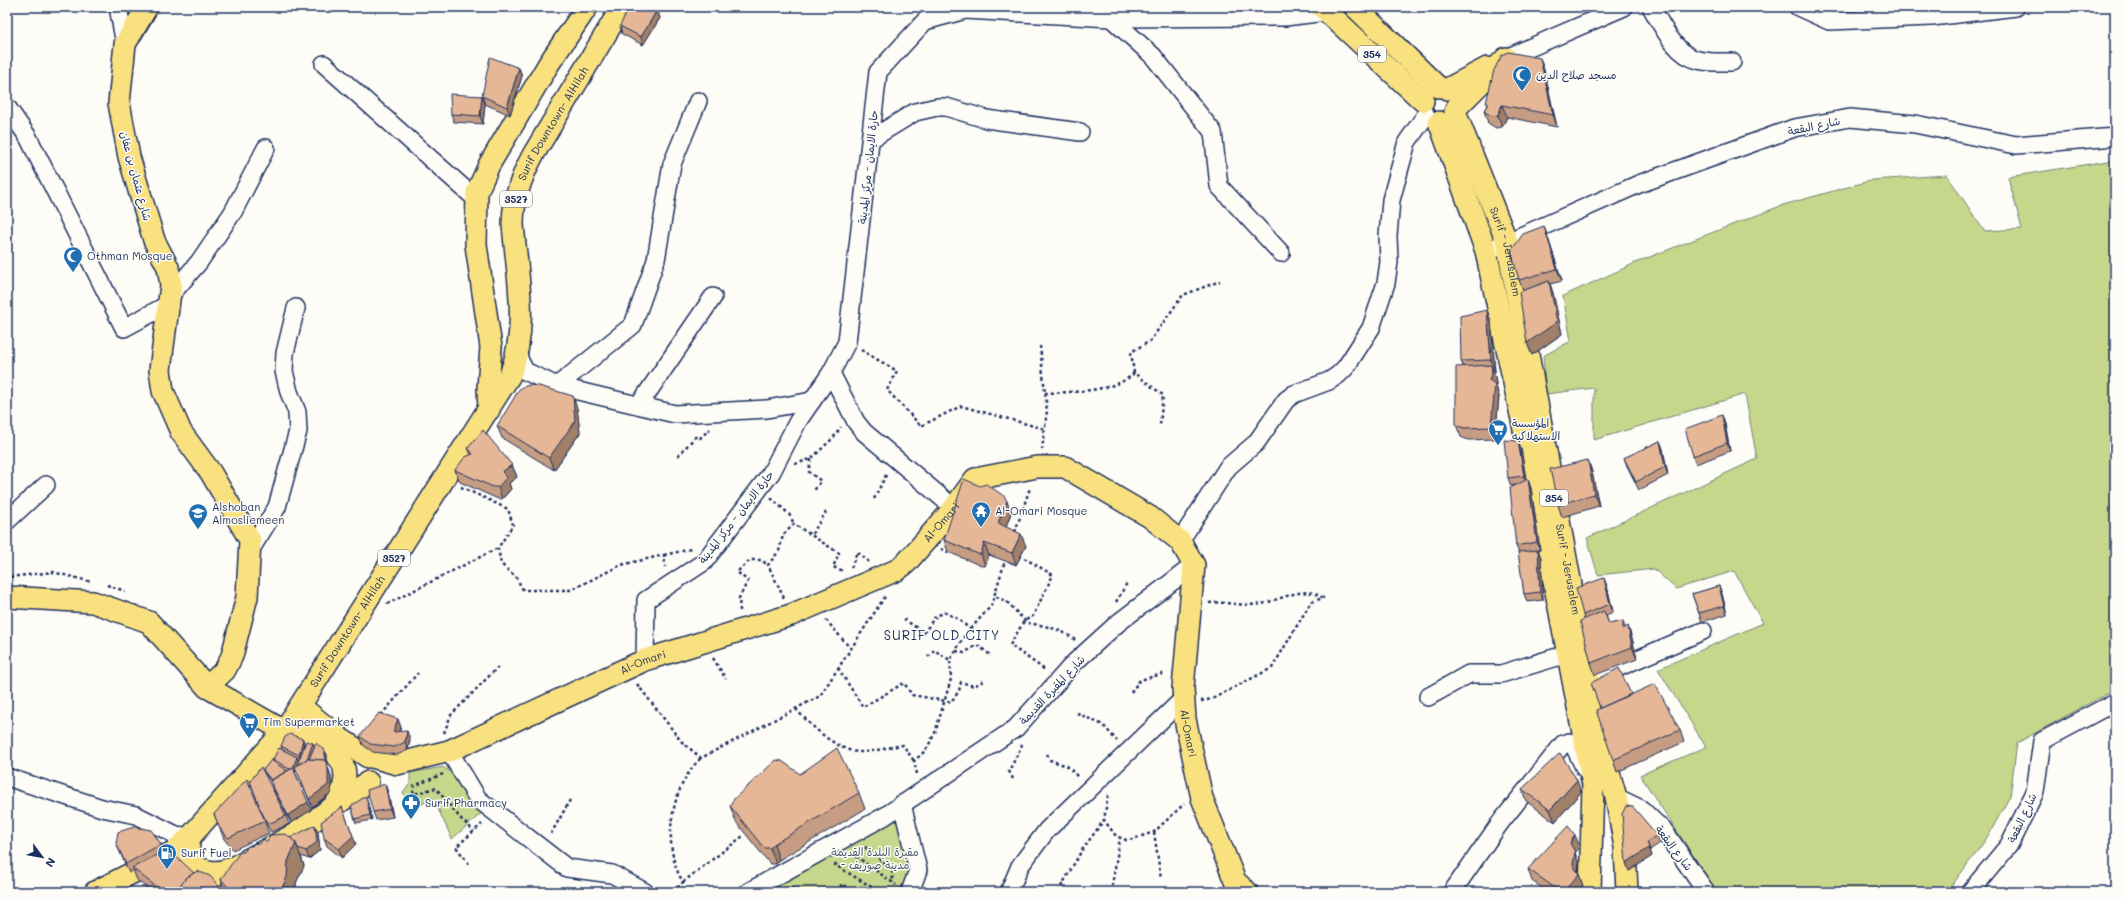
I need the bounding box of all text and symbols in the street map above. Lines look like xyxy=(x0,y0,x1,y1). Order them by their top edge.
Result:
road number: 354 xyxy=(1358,46,1386,62)
street label: Surif Downtown- AlHilah xyxy=(514,64,591,183)
mosque icon: مسجد صلاح الدين xyxy=(1511,64,1533,92)
place label: مسجد صلاح الدين xyxy=(1536,67,1617,83)
street label: حارة الايمان - مركز المدينة xyxy=(854,109,881,225)
street label: شارع البقعة xyxy=(1786,113,1842,140)
street label: شارع عثمان بن عفان xyxy=(115,130,156,223)
road number: 3527 xyxy=(500,191,532,207)
street label: Surif - Jerusalem xyxy=(1487,205,1525,297)
mosque icon: Othman Mosque xyxy=(62,245,84,273)
place label: Othman Mosque xyxy=(87,248,173,263)
place label: المؤسسة الاستهلاكيه xyxy=(1512,415,1560,443)
supermarket icon: المؤسسة الاستهلاكيه xyxy=(1487,418,1509,446)
street label: حارة الايمان - مركز المدينة xyxy=(695,467,777,566)
road number: 354 xyxy=(1540,490,1568,506)
place label: Alshoban Almosliemeen xyxy=(212,499,284,527)
street label: Al-Omari xyxy=(920,499,963,545)
temple icon: Al-Omari Mosque xyxy=(970,500,992,528)
school or university icon: Alshoban Almosliemeen xyxy=(187,502,209,530)
place label: Al-Omari Mosque xyxy=(995,503,1087,518)
street label: Surif - Jerusalem xyxy=(1553,523,1584,616)
road number: 3527 xyxy=(378,550,410,566)
street label: Surif Downtown- AlHilah xyxy=(306,572,388,690)
district label: SURIF OLD CITY xyxy=(884,626,1000,643)
street label: Al-Omari xyxy=(617,646,668,678)
street label: شارع المقبرة القديمة xyxy=(1015,652,1089,729)
street label: Al-Omari xyxy=(1177,709,1201,758)
supermarket icon: Tim Supermarket xyxy=(238,711,260,739)
place label: Tim Supermarket xyxy=(263,714,355,729)
street label: شارع البقعة xyxy=(2004,791,2041,846)
pharmacy icon: Surif Pharmacy xyxy=(400,792,422,820)
place label: Surif Pharmacy xyxy=(425,795,507,810)
street label: شارع البقعة xyxy=(1651,822,1696,875)
north arrow xyxy=(22,837,62,877)
fuel station icon: Surif Fuel xyxy=(156,842,178,870)
park label: مقبرة البلدة القديمة - مدينة صوريف xyxy=(831,844,919,873)
place label: Surif Fuel xyxy=(181,845,232,860)
text: N xyxy=(42,855,59,870)

